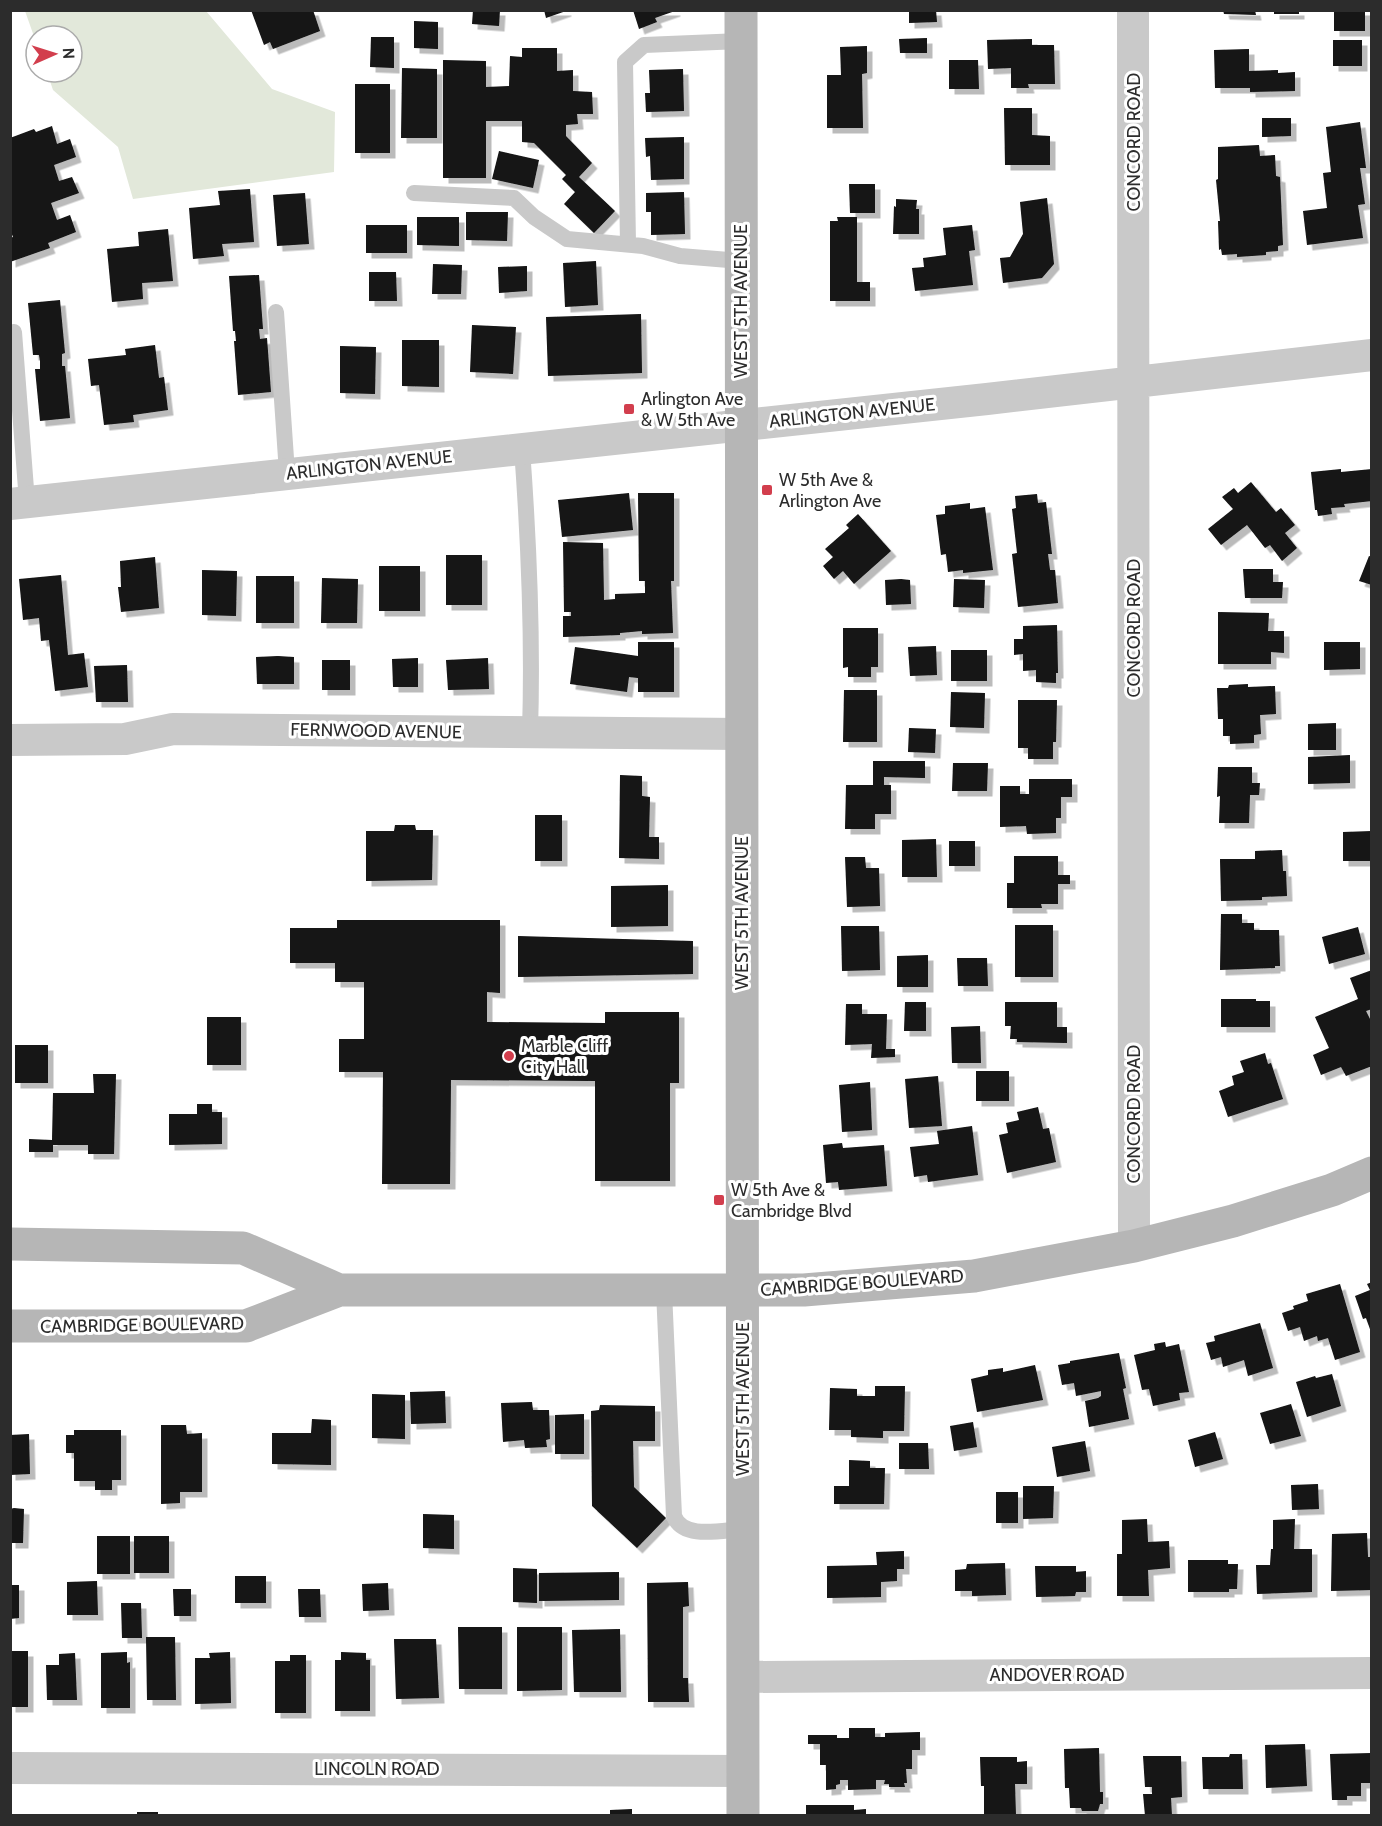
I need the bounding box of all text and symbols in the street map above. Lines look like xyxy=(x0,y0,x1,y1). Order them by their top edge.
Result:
north arrow xyxy=(24,24,84,84)
text: N xyxy=(59,47,78,59)
street label: CONCORD ROAD xyxy=(1123,73,1145,211)
street label: WEST 5TH AVENUE xyxy=(730,224,752,378)
place label: Arlington Ave & W 5th Ave xyxy=(641,388,743,431)
street label: ARLINGTON AVENUE xyxy=(768,393,936,433)
marker: Arlington Ave & W 5th Ave xyxy=(622,402,636,416)
street label: ARLINGTON AVENUE xyxy=(285,445,453,485)
place label: W 5th Ave & Arlington Ave xyxy=(779,469,881,512)
marker: W 5th Ave & Arlington Ave xyxy=(760,483,774,497)
street label: CONCORD ROAD xyxy=(1123,559,1145,697)
street label: FERNWOOD AVENUE xyxy=(290,719,462,743)
street label: WEST 5TH AVENUE xyxy=(731,836,753,990)
place label: Marble Cliff City Hall xyxy=(521,1035,608,1078)
street label: CONCORD ROAD xyxy=(1123,1045,1145,1183)
marker: Marble Cliff City Hall xyxy=(502,1049,516,1063)
place label: W 5th Ave & Cambridge Blvd xyxy=(731,1179,852,1222)
marker: W 5th Ave & Cambridge Blvd xyxy=(712,1193,726,1207)
street label: CAMBRIDGE BOULEVARD xyxy=(760,1265,964,1301)
street label: CAMBRIDGE BOULEVARD xyxy=(40,1312,244,1338)
street label: WEST 5TH AVENUE xyxy=(732,1322,754,1476)
street label: ANDOVER ROAD xyxy=(989,1664,1125,1686)
street label: LINCOLN ROAD xyxy=(314,1758,440,1780)

